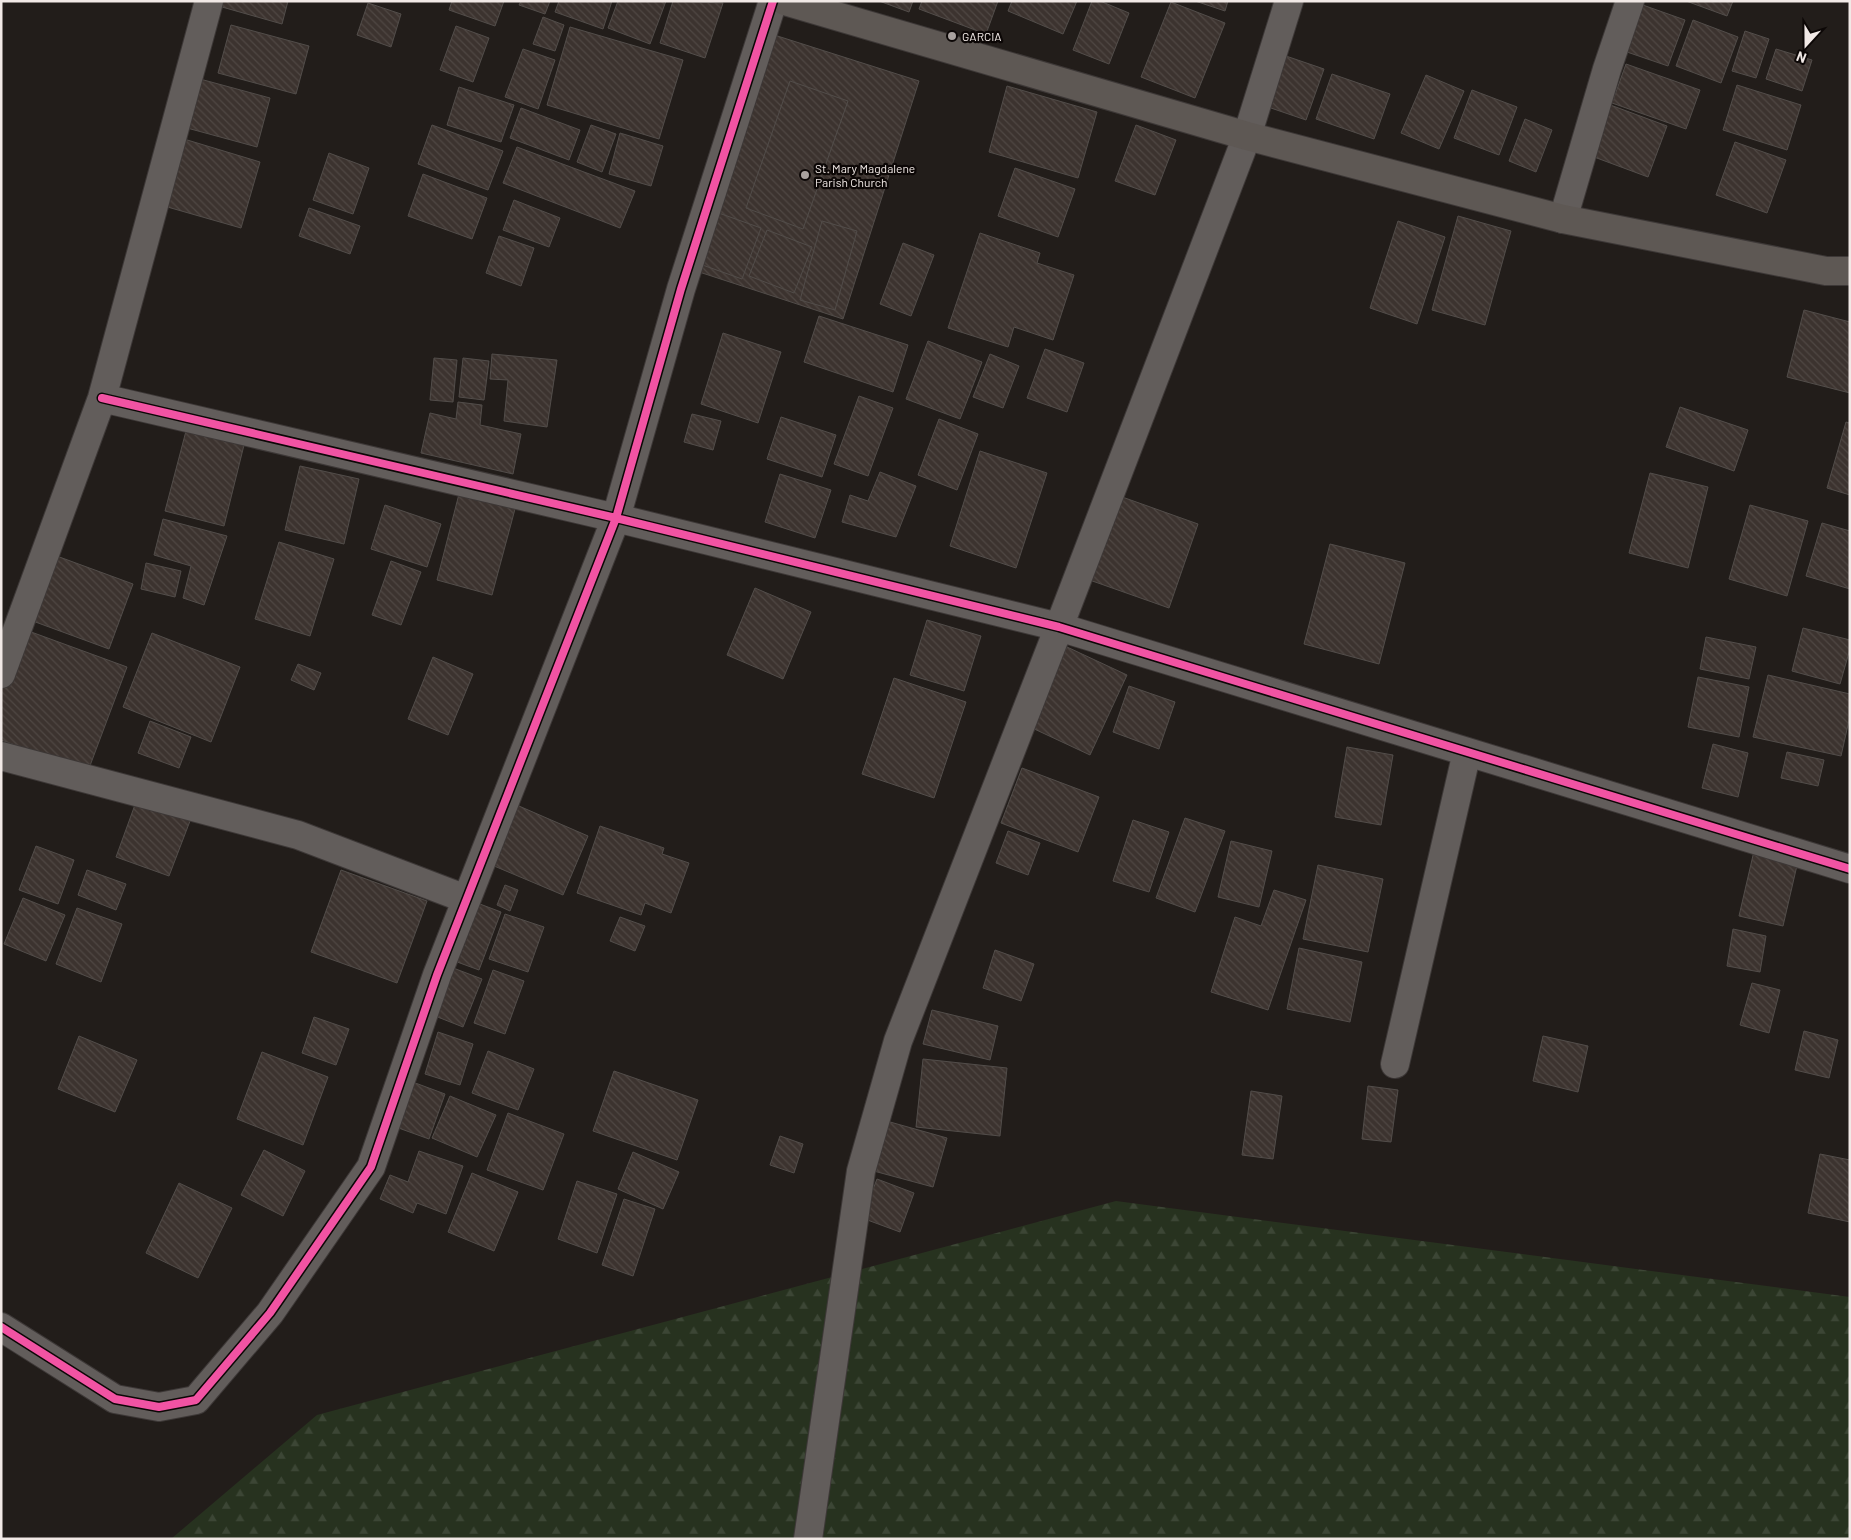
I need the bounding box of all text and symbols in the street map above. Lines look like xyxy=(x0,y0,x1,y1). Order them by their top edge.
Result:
north arrow xyxy=(1781,20,1831,70)
place label: GARCIA xyxy=(962,29,1002,43)
marker: GARCIA xyxy=(946,30,958,42)
text: N xyxy=(1794,48,1809,67)
place label: St. Mary Magdalene Parish Church xyxy=(815,161,915,189)
marker: St. Mary Magdalene Parish Church xyxy=(799,169,811,181)

